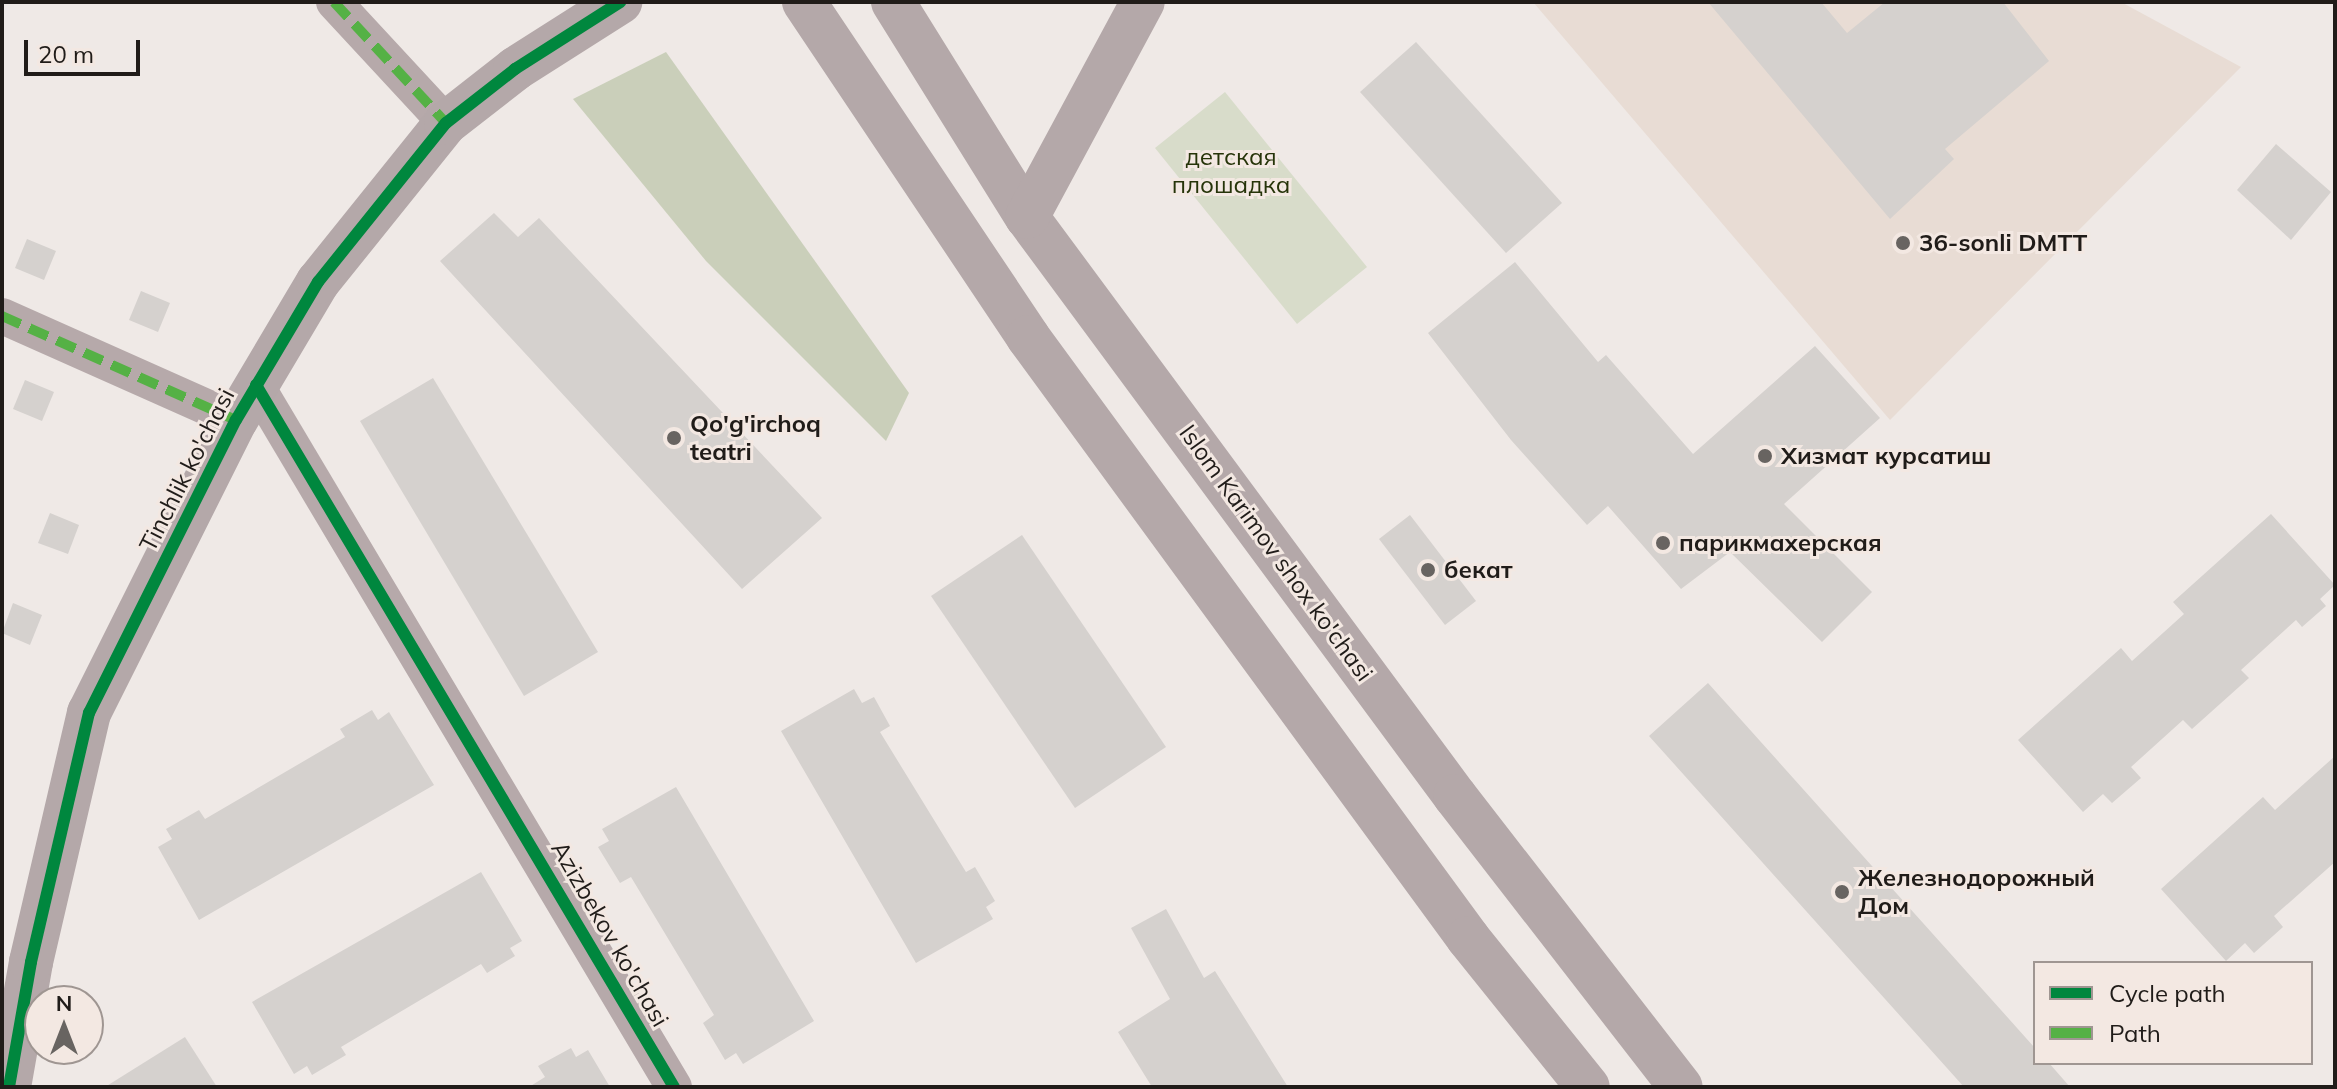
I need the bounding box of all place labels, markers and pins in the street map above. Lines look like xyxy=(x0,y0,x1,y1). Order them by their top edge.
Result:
place label: 36-sonli DMTT xyxy=(1919,229,2087,257)
marker: 36-sonli DMTT xyxy=(1894,234,1912,252)
place label: Qo'g'irchoq teatri xyxy=(690,410,821,466)
marker: Qo'g'irchoq teatri xyxy=(665,429,683,447)
place label: Хизмат курсатиш xyxy=(1781,442,1991,470)
marker: Хизмат курсатиш xyxy=(1756,447,1774,465)
place label: парикмахерская xyxy=(1679,529,1882,557)
marker: парикмахерская xyxy=(1654,534,1672,552)
place label: бекат xyxy=(1444,556,1513,584)
marker: бекат xyxy=(1419,561,1437,579)
place label: Железнодорожный Дом xyxy=(1858,864,2095,920)
marker: Железнодорожный Дом xyxy=(1833,883,1851,901)

